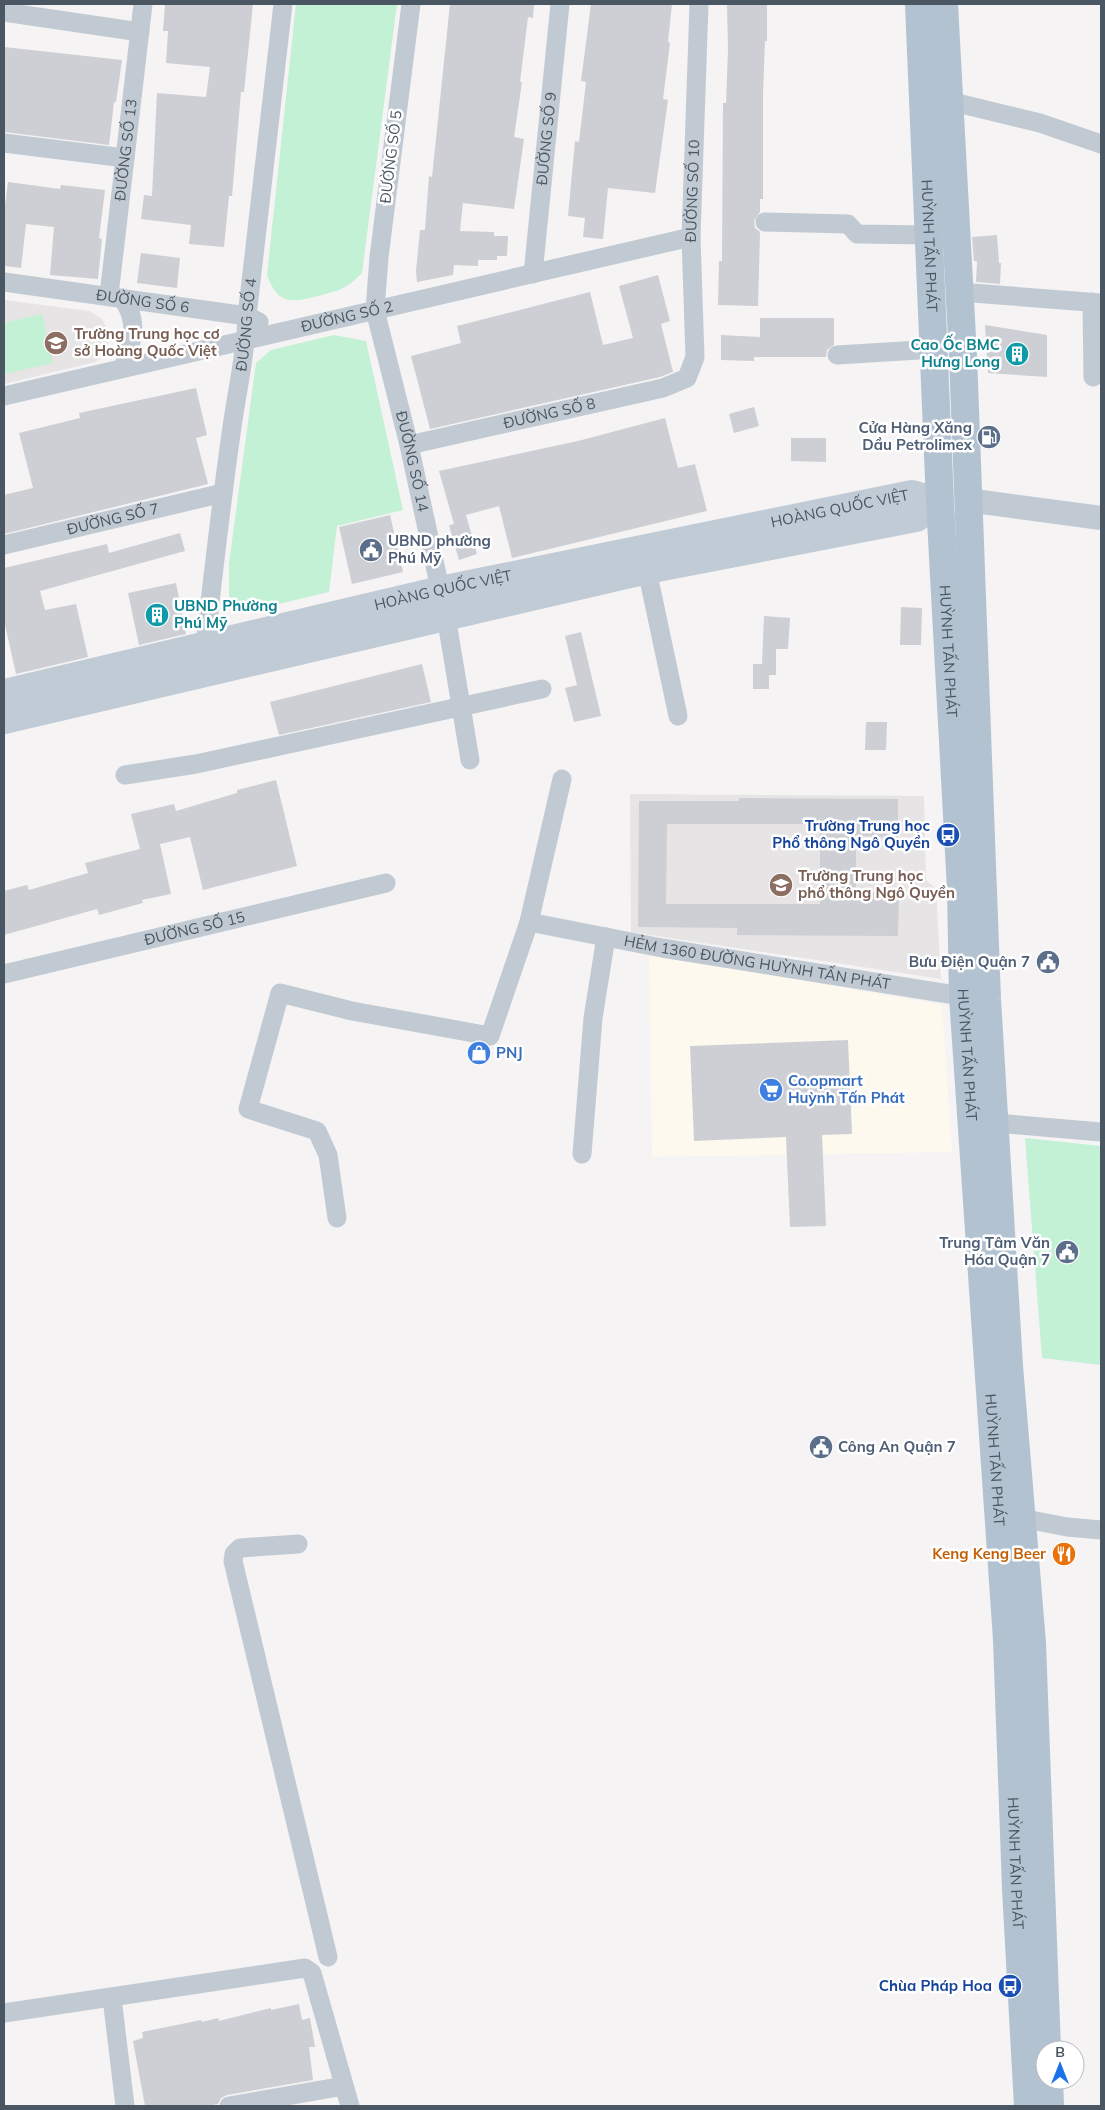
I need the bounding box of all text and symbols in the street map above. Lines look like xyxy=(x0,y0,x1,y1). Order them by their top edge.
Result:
street label: ĐƯỜNG SỐ 9 xyxy=(532,91,560,186)
street label: ĐƯỜNG SỐ 13 xyxy=(110,98,141,202)
street label: ĐƯỜNG SỐ 5 xyxy=(374,109,406,205)
street label: ĐƯỜNG SỐ 10 xyxy=(681,139,703,243)
street label: HUỲNH TẤN PHÁT xyxy=(917,179,942,312)
street label: ĐƯỜNG SỐ 4 xyxy=(231,277,260,373)
street label: ĐƯỜNG SỐ 6 xyxy=(95,285,190,317)
street label: ĐƯỜNG SỐ 2 xyxy=(299,296,395,336)
place label: Trường Trung học cơ sở Hoàng Quốc Việt xyxy=(74,324,220,360)
school or university icon: Trường Trung học cơ sở Hoàng Quốc Việt xyxy=(43,330,69,356)
place label: Cao Ốc BMC Hưng Long xyxy=(911,334,1000,371)
building icon: Cao Ốc BMC Hưng Long xyxy=(1004,341,1030,367)
street label: ĐƯỜNG SỐ 8 xyxy=(502,393,597,433)
street label: ĐƯỜNG SỐ 14 xyxy=(392,409,433,513)
place label: Cửa Hàng Xăng Dầu Petrolimex xyxy=(858,418,973,454)
fuel station icon: Cửa Hàng Xăng Dầu Petrolimex xyxy=(976,424,1002,450)
street label: HOÀNG QUỐC VIỆT xyxy=(769,485,910,531)
street label: ĐƯỜNG SỐ 7 xyxy=(65,499,161,539)
place label: UBND phường Phú Mỹ xyxy=(388,531,491,567)
public building icon: UBND phường Phú Mỹ xyxy=(358,537,384,563)
street label: HOÀNG QUỐC VIỆT xyxy=(372,566,514,614)
street label: HUỲNH TẤN PHÁT xyxy=(936,585,962,718)
place label: UBND Phường Phú Mỹ xyxy=(174,596,278,632)
building icon: UBND Phường Phú Mỹ xyxy=(144,602,170,628)
place label: Trường Trung học Phổ thông Ngô Quyền xyxy=(772,816,930,852)
bus stop icon: Trường Trung học Phổ thông Ngô Quyền xyxy=(935,822,961,848)
place label: Trường Trung học phổ thông Ngô Quyền xyxy=(798,866,955,902)
school or university icon: Trường Trung học phổ thông Ngô Quyền xyxy=(768,872,794,898)
street label: ĐƯỜNG SỐ 15 xyxy=(142,907,247,949)
street label: HẺM 1360 ĐƯỜNG HUỲNH TẤN PHÁT xyxy=(623,931,892,993)
public building icon: Bưu Điện Quận 7 xyxy=(1035,949,1061,975)
place label: Bưu Điện Quận 7 xyxy=(909,952,1030,971)
street label: HUỲNH TẤN PHÁT xyxy=(954,988,981,1122)
shop icon: PNJ xyxy=(466,1040,492,1066)
place label: PNJ xyxy=(496,1043,523,1062)
place label: Co.opmart Huỳnh Tấn Phát xyxy=(788,1071,905,1107)
supermarket icon: Co.opmart Huỳnh Tấn Phát xyxy=(758,1077,784,1103)
place label: Trung Tâm Văn Hóa Quận 7 xyxy=(939,1233,1050,1269)
public building icon: Trung Tâm Văn Hóa Quận 7 xyxy=(1054,1239,1080,1265)
street label: HUỲNH TẤN PHÁT xyxy=(981,1393,1009,1527)
public building icon: Công An Quận 7 xyxy=(808,1434,834,1460)
place label: Công An Quận 7 xyxy=(838,1437,956,1456)
restaurant icon: Keng Keng Beer xyxy=(1051,1541,1077,1567)
place label: Keng Keng Beer xyxy=(932,1544,1046,1563)
street label: HUỲNH TẤN PHÁT xyxy=(1004,1797,1028,1930)
bus stop icon: Chùa Pháp Hoa xyxy=(997,1973,1023,1999)
place label: Chùa Pháp Hoa xyxy=(879,1976,992,1995)
north arrow xyxy=(1035,2040,1085,2090)
text: B xyxy=(1055,2043,1065,2061)

